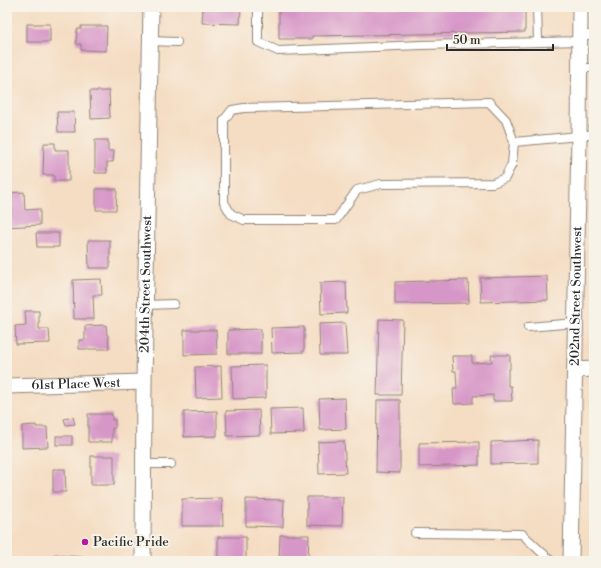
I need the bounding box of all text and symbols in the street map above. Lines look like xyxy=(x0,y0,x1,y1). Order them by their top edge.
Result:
scale bar xyxy=(447,26,553,52)
text: 50 m xyxy=(453,33,481,48)
street label: 204th Street Southwest xyxy=(137,215,155,353)
street label: 202nd Street Southwest xyxy=(567,226,585,366)
street label: 61st Place West xyxy=(31,375,121,393)
place label: Pacific Pride xyxy=(93,534,169,550)
marker: Pacific Pride xyxy=(80,537,90,547)

